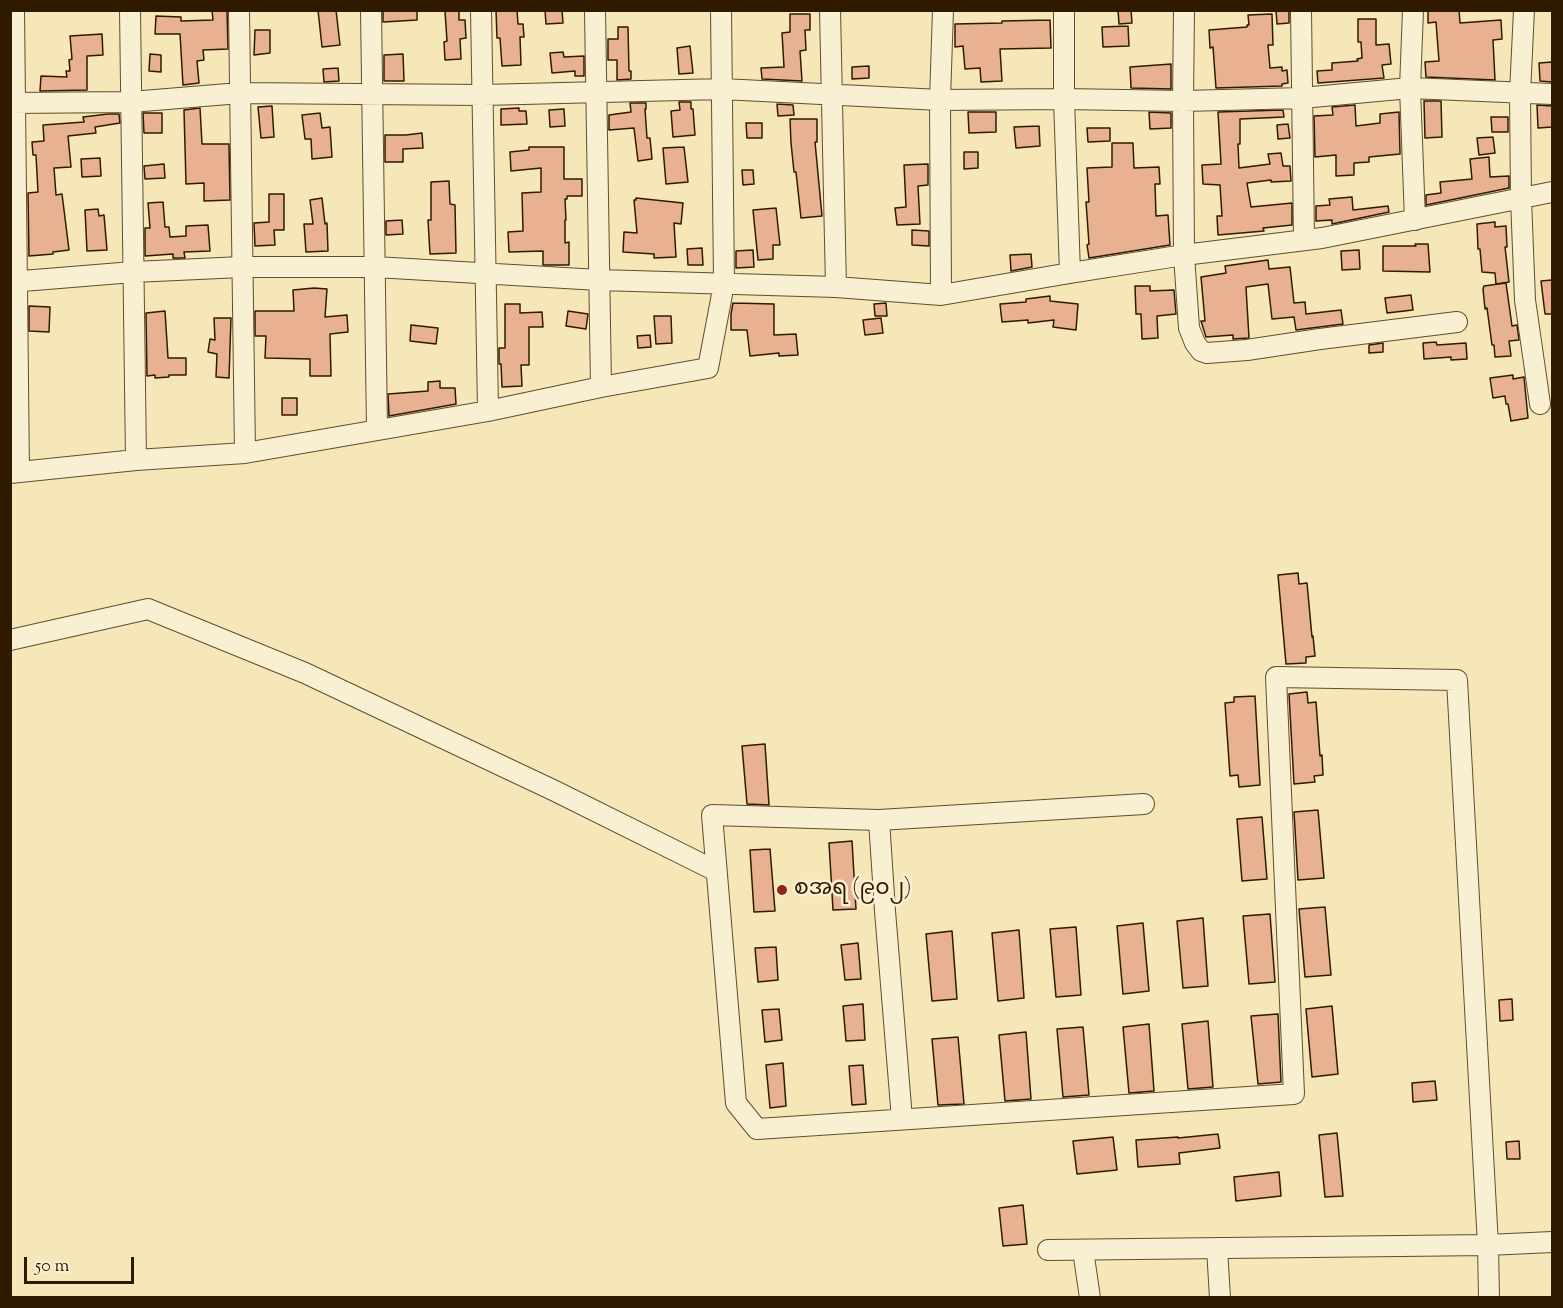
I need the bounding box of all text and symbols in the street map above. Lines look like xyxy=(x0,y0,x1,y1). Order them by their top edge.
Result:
place label: စအရ (၉၀၂) xyxy=(794,877,912,903)
marker: စအရ (၉၀၂) xyxy=(775,883,789,897)
scale bar xyxy=(27,1245,136,1283)
text: 50 m xyxy=(35,1254,69,1280)

